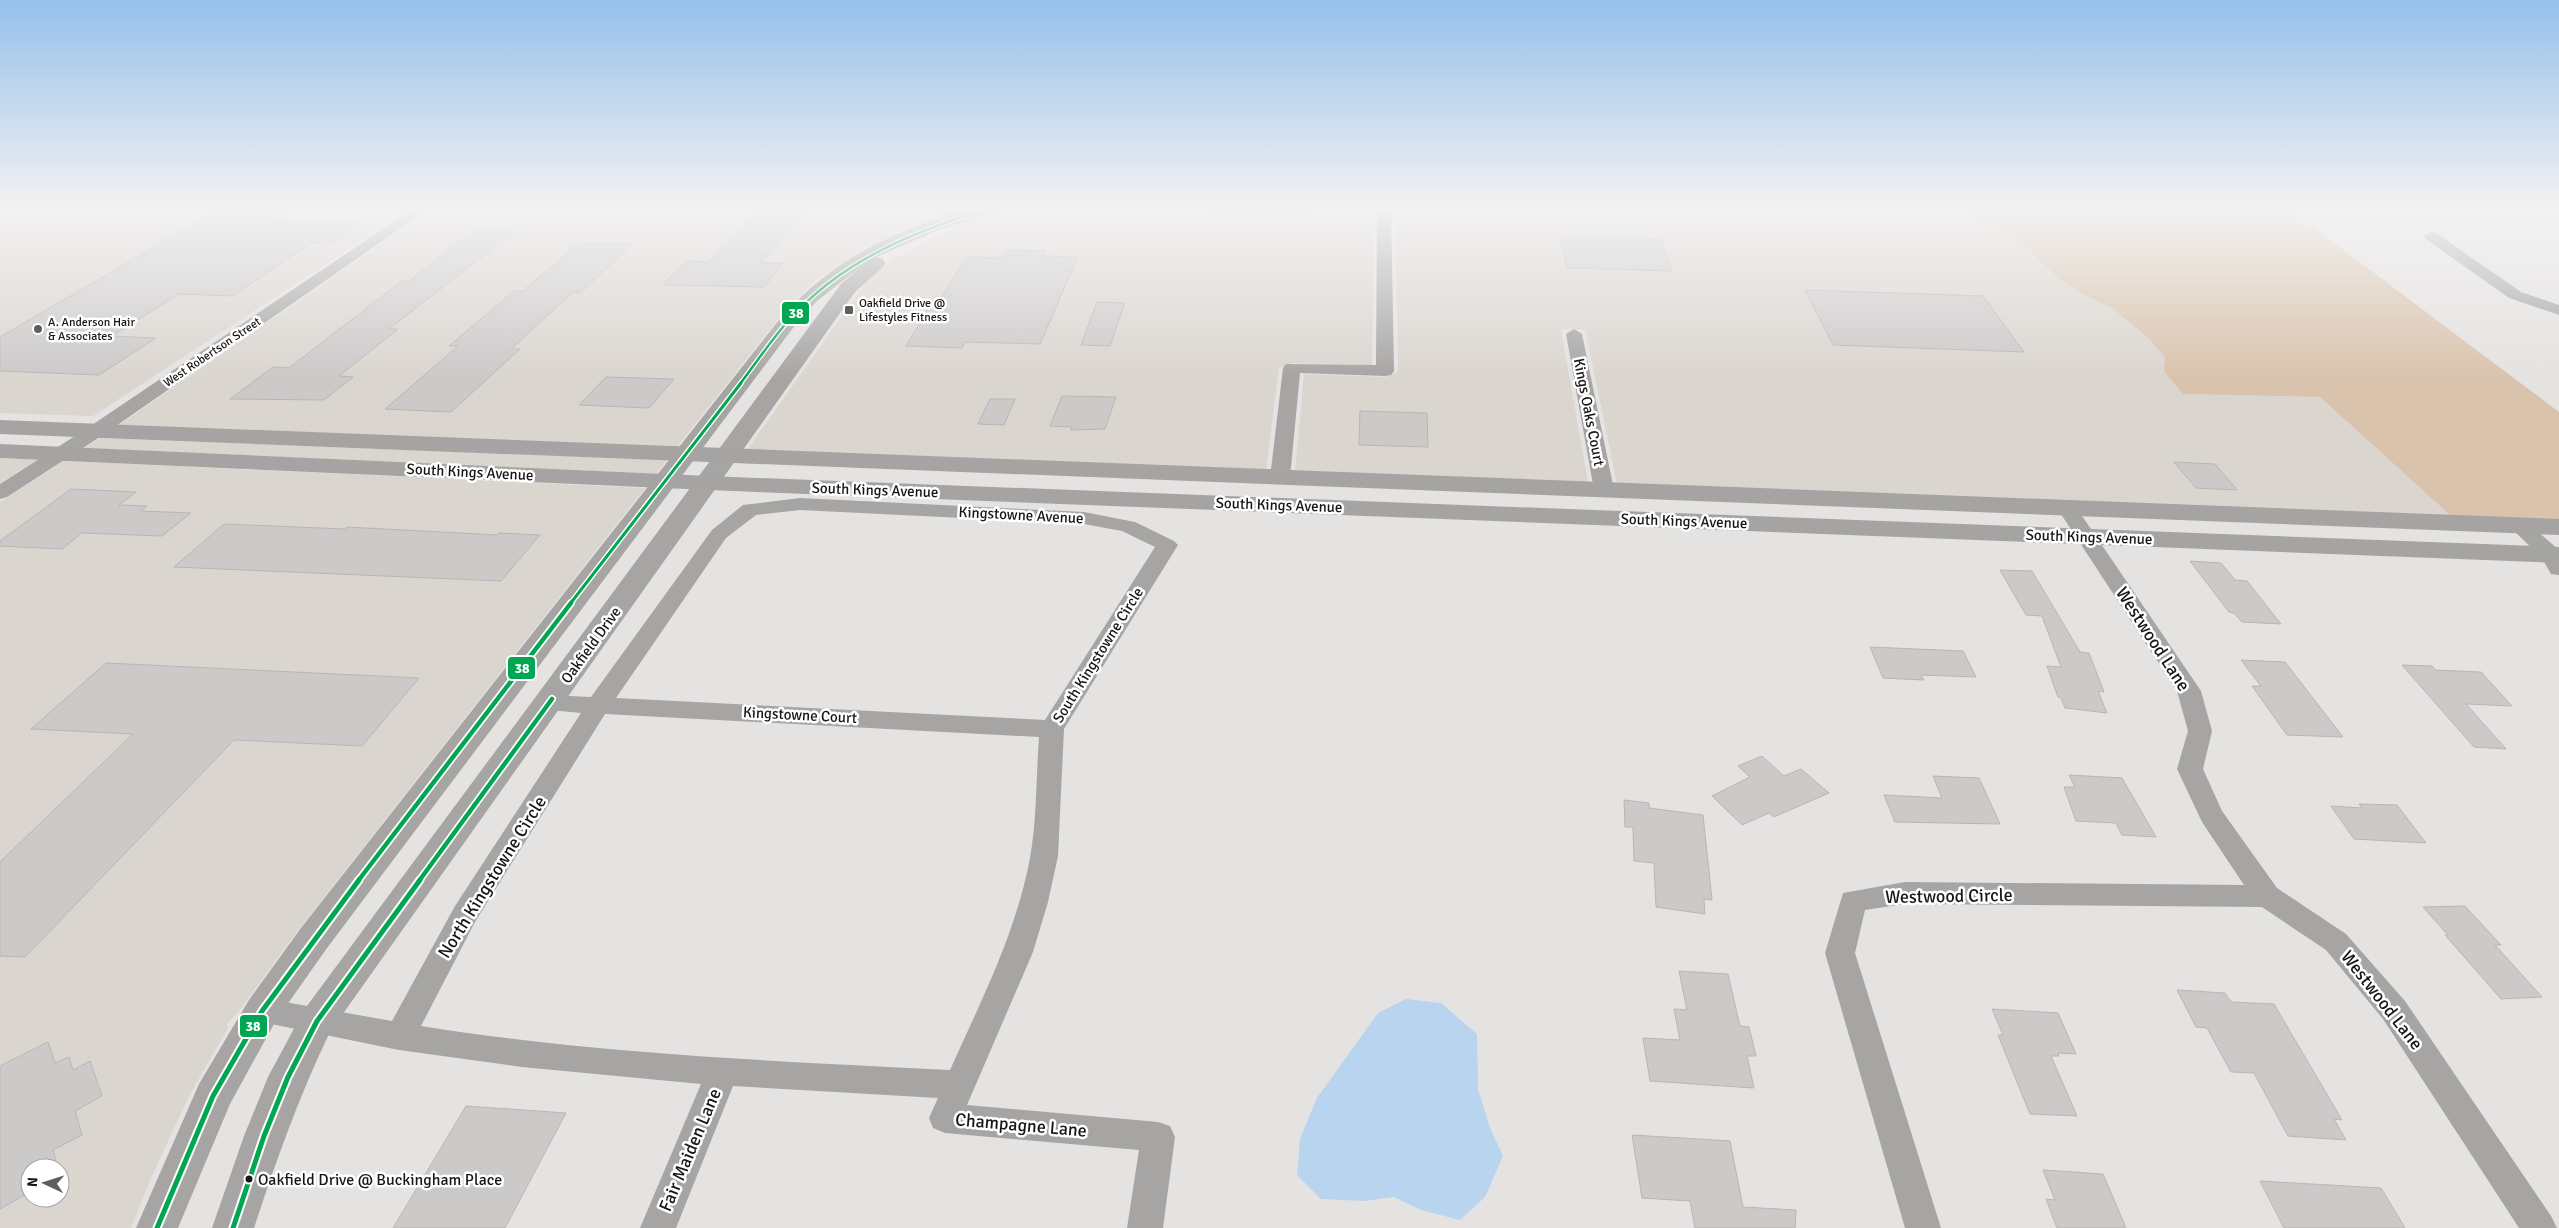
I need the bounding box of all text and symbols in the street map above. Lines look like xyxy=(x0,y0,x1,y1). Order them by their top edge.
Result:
place label: Oakfield Drive @ Lifestyles Fitness xyxy=(859,296,947,325)
line badge: 38 xyxy=(781,301,810,325)
marker: Oakfield Drive @ Lifestyles Fitness xyxy=(843,304,855,316)
text: 38 xyxy=(788,305,804,322)
street label: West Robertson Street xyxy=(161,314,264,391)
place label: A. Anderson Hair & Associates xyxy=(48,315,135,344)
marker: A. Anderson Hair & Associates xyxy=(32,323,44,335)
street label: Kings Oaks Court xyxy=(1570,356,1608,468)
street label: South Kings Avenue xyxy=(406,460,534,484)
street label: South Kings Avenue xyxy=(811,479,939,501)
street label: South Kings Avenue xyxy=(1215,494,1343,516)
street label: Kingstowne Avenue xyxy=(958,503,1084,527)
street label: South Kings Avenue xyxy=(1620,510,1748,532)
street label: South Kings Avenue xyxy=(2025,526,2153,548)
street label: Westwood Lane xyxy=(2111,583,2195,695)
street label: South Kingstowne Circle xyxy=(1049,584,1147,726)
street label: Oakfield Drive xyxy=(557,603,625,687)
line badge: 38 xyxy=(507,656,536,680)
text: 38 xyxy=(514,660,530,677)
street label: Kingstowne Court xyxy=(742,703,858,727)
street label: North Kingstowne Circle xyxy=(433,792,551,962)
street label: Westwood Circle xyxy=(1885,884,2013,908)
street label: Westwood Lane xyxy=(2336,946,2428,1054)
line badge: 38 xyxy=(239,1014,268,1038)
text: 38 xyxy=(245,1018,261,1035)
street label: Fair Maiden Lane xyxy=(654,1085,726,1215)
street label: Champagne Lane xyxy=(954,1108,1088,1142)
north arrow xyxy=(20,1158,70,1208)
place label: Oakfield Drive @ Buckingham Place xyxy=(258,1170,502,1190)
marker: Oakfield Drive @ Buckingham Place xyxy=(244,1174,254,1184)
text: N xyxy=(24,1177,41,1188)

